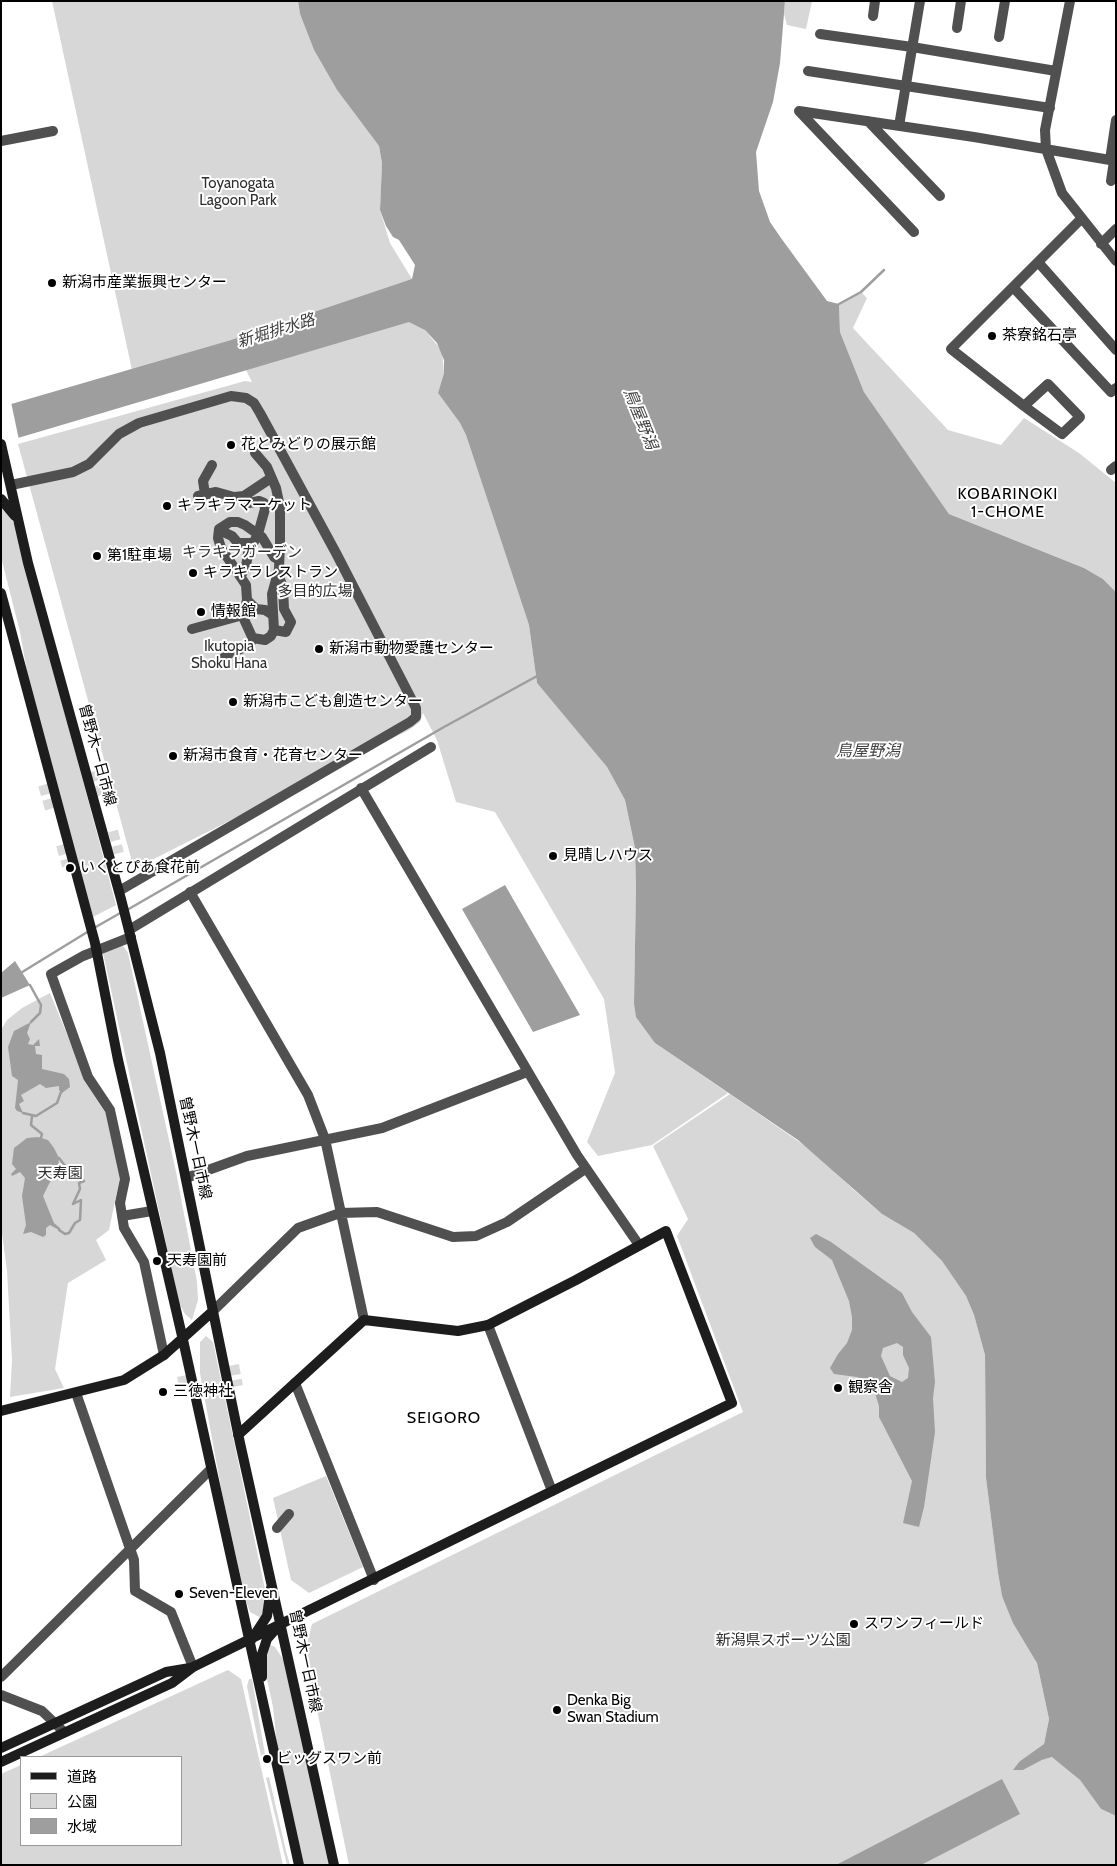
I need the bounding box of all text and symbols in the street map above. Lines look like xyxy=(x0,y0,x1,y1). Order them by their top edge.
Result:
park label: Toyanogata Lagoon Park xyxy=(199,175,277,210)
place label: 新潟市産業振興センター xyxy=(62,274,227,292)
marker: 新潟市産業振興センター xyxy=(46,277,58,289)
water label: 新堀排水路 xyxy=(235,310,317,352)
place label: 茶寮銘石亭 xyxy=(1002,327,1077,345)
marker: 茶寮銘石亭 xyxy=(986,330,998,342)
water label: 鳥屋野潟 xyxy=(619,386,661,452)
place label: 花とみどりの展示館 xyxy=(241,436,376,454)
marker: 花とみどりの展示館 xyxy=(225,439,237,451)
district label: KOBARINOKI 1-CHOME xyxy=(956,484,1060,522)
place label: キラキラマーケット xyxy=(177,497,312,515)
marker: キラキラマーケット xyxy=(161,500,173,512)
park label: キラキラガーデン xyxy=(182,544,302,562)
place label: 第1駐車場 xyxy=(107,547,172,565)
marker: 第1駐車場 xyxy=(91,550,103,562)
place label: キラキラレストラン xyxy=(203,564,338,582)
marker: キラキラレストラン xyxy=(187,567,199,579)
park label: 多目的広場 xyxy=(278,583,352,601)
place label: 情報館 xyxy=(211,603,256,621)
marker: 情報館 xyxy=(195,606,207,618)
park label: Ikutopia Shoku Hana xyxy=(191,638,267,673)
place label: 新潟市動物愛護センター xyxy=(329,640,494,658)
marker: 新潟市動物愛護センター xyxy=(313,643,325,655)
place label: 新潟市こども創造センター xyxy=(243,693,423,711)
marker: 新潟市こども創造センター xyxy=(227,696,239,708)
street label: 曽野木一日市線 xyxy=(75,702,119,808)
water label: 鳥屋野潟 xyxy=(836,741,900,761)
place label: 新潟市食育・花育センター xyxy=(183,747,363,765)
marker: 新潟市食育・花育センター xyxy=(167,750,179,762)
place label: 見晴しハウス xyxy=(563,847,653,865)
marker: 見晴しハウス xyxy=(547,850,559,862)
place label: いくとぴあ食花前 xyxy=(80,859,200,877)
marker: いくとぴあ食花前 xyxy=(64,862,76,874)
street label: 曽野木一日市線 xyxy=(175,1095,215,1201)
park label: 天寿園 xyxy=(38,1165,82,1183)
place label: 天寿園前 xyxy=(167,1252,227,1270)
marker: 天寿園前 xyxy=(151,1255,163,1267)
place label: 観察舎 xyxy=(848,1379,893,1397)
marker: 観察舎 xyxy=(832,1382,844,1394)
place label: 三徳神社 xyxy=(173,1383,233,1401)
marker: 三徳神社 xyxy=(157,1386,169,1398)
district label: SEIGORO xyxy=(406,1408,482,1428)
place label: Seven-Eleven xyxy=(189,1585,278,1603)
marker: Seven-Eleven xyxy=(173,1588,185,1600)
street label: 曽野木一日市線 xyxy=(285,1608,325,1714)
place label: スワンフィールド xyxy=(864,1615,984,1633)
marker: スワンフィールド xyxy=(848,1618,860,1630)
park label: 新潟県スポーツ公園 xyxy=(716,1632,850,1650)
place label: Denka Big Swan Stadium xyxy=(567,1692,659,1727)
marker: Denka Big Swan Stadium xyxy=(551,1704,563,1716)
place label: ビッグスワン前 xyxy=(277,1750,382,1768)
marker: ビッグスワン前 xyxy=(261,1753,273,1765)
legend xyxy=(20,1756,182,1846)
text: 道路 xyxy=(67,1768,97,1786)
text: 公園 xyxy=(67,1793,97,1811)
text: 水域 xyxy=(67,1818,97,1836)

